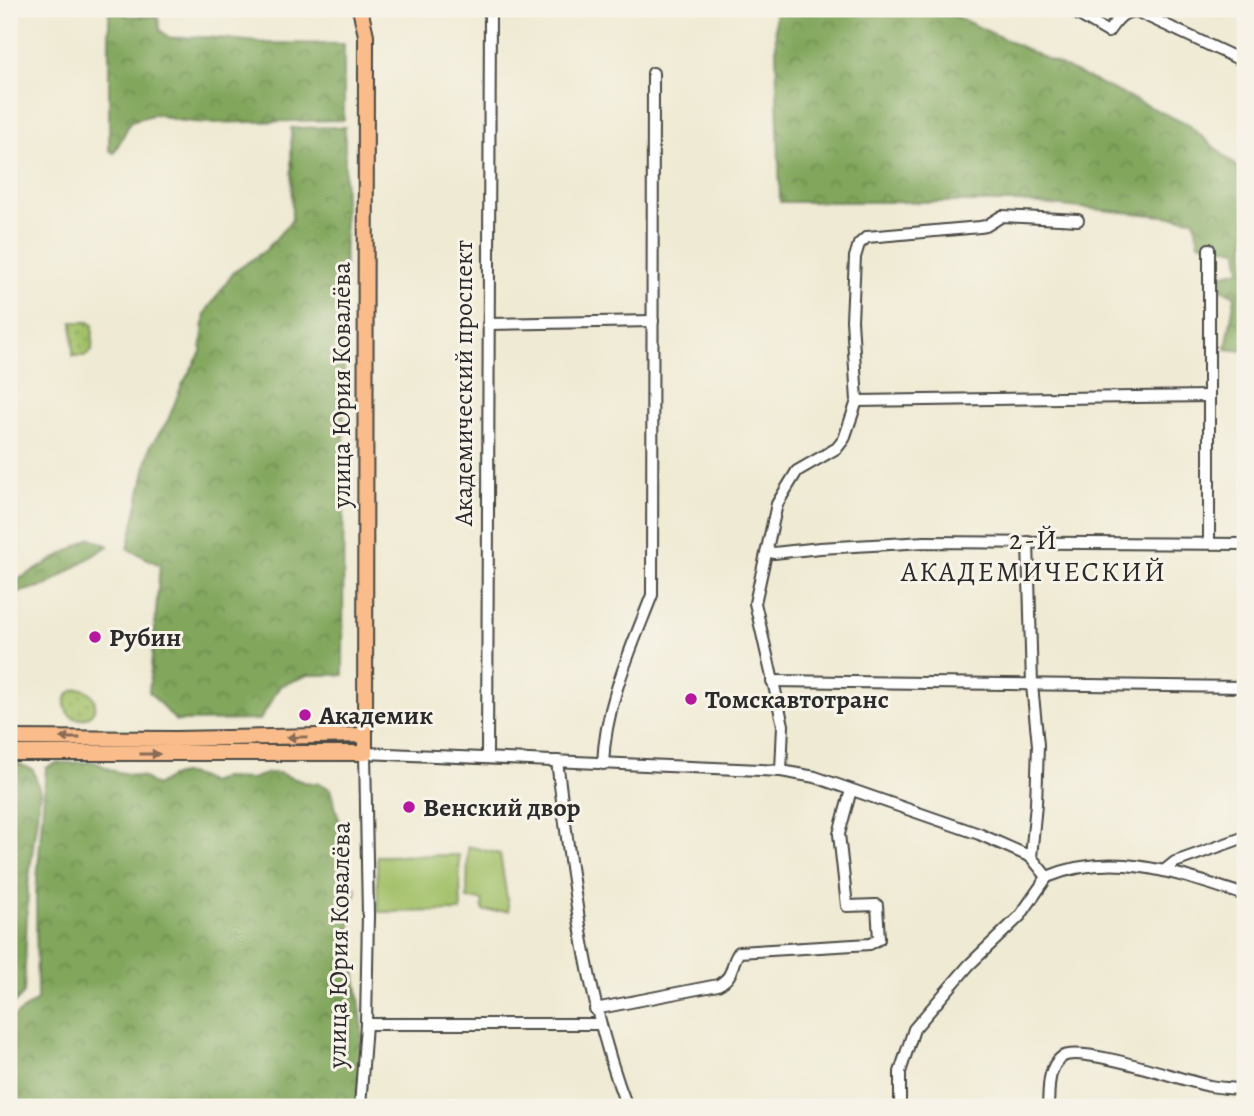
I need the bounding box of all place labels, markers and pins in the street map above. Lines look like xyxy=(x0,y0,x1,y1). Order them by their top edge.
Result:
place label: Рубин xyxy=(109,620,181,655)
marker: Рубин xyxy=(87,629,103,645)
place label: Томскавтотранс xyxy=(705,682,889,717)
marker: Томскавтотранс xyxy=(683,691,699,707)
place label: Академик xyxy=(318,698,433,733)
marker: Академик xyxy=(297,707,313,723)
place label: Венский двор xyxy=(423,790,581,825)
marker: Венский двор xyxy=(401,799,417,815)

